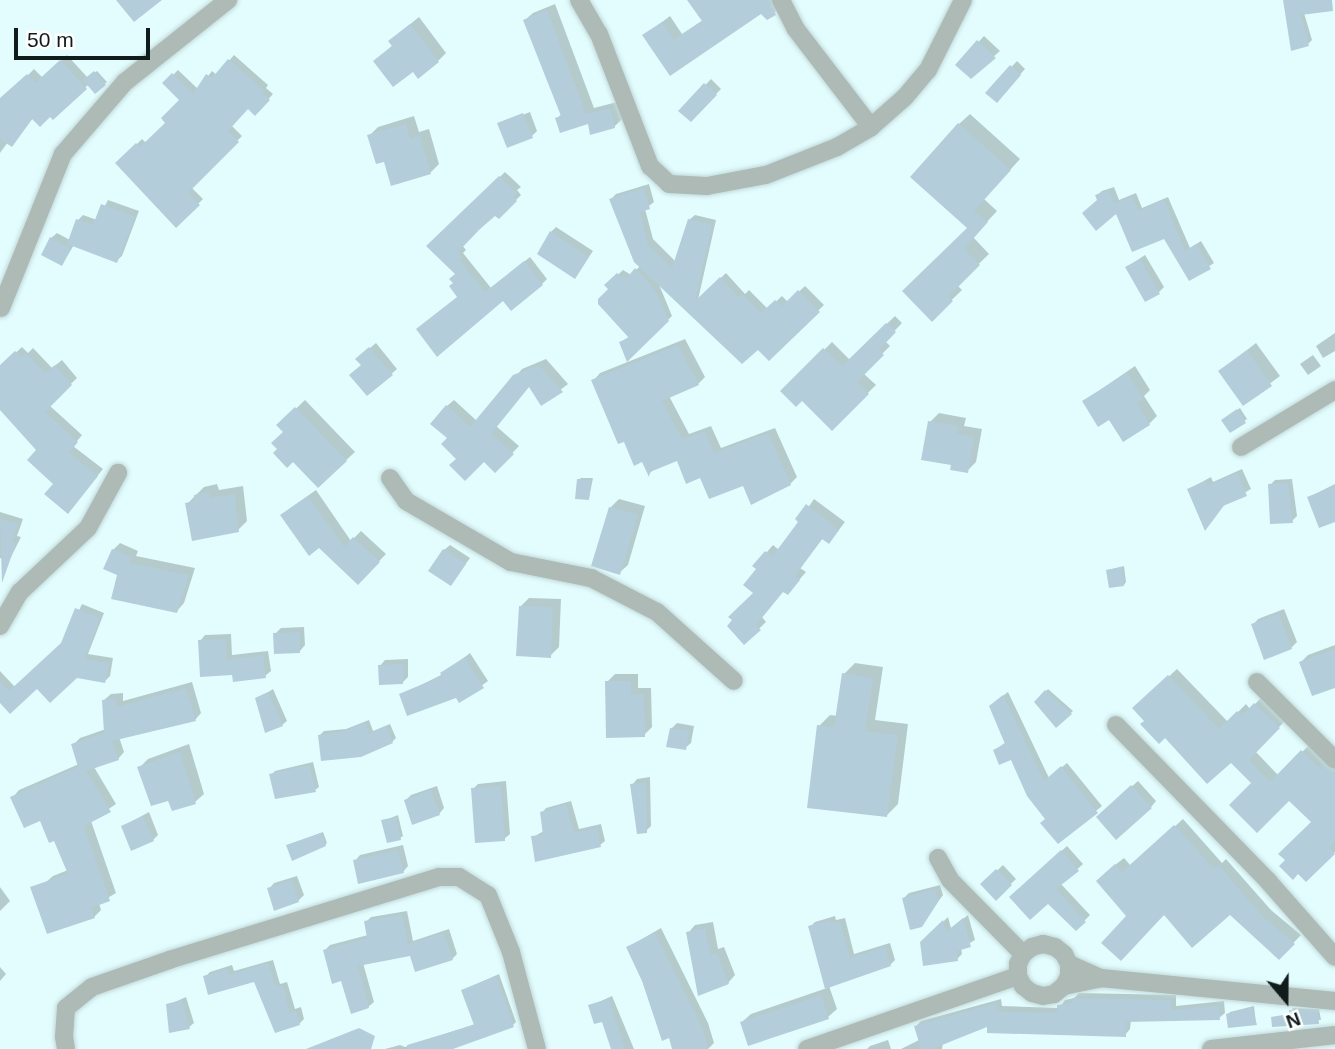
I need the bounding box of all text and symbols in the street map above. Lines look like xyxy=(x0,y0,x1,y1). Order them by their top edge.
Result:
scale bar xyxy=(18,14,154,58)
text: 50 m xyxy=(27,28,74,51)
north arrow xyxy=(1251,965,1321,1035)
text: N xyxy=(1283,1008,1303,1032)

